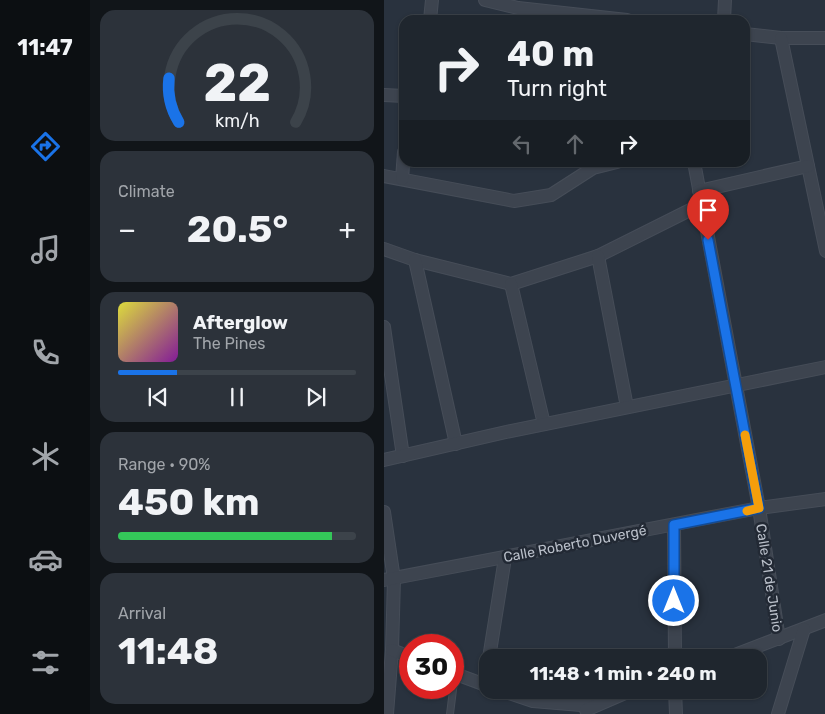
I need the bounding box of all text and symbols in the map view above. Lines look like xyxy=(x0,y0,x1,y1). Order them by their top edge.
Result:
text: 40 m xyxy=(507,33,594,75)
text: 11:47 xyxy=(17,34,73,61)
icon: right xyxy=(424,35,489,100)
text: 22 xyxy=(203,52,271,114)
text: Turn right xyxy=(507,75,607,102)
text: km/h xyxy=(215,110,259,131)
icon: directions xyxy=(28,129,63,164)
icon: left xyxy=(508,130,536,158)
icon: ahead xyxy=(561,130,589,158)
icon: right xyxy=(614,130,642,158)
text: Climate xyxy=(118,182,175,201)
pin xyxy=(687,189,729,240)
icon: arrive xyxy=(694,196,722,224)
text: 20.5° xyxy=(187,206,288,252)
text: − xyxy=(118,213,136,246)
text: + xyxy=(339,213,356,246)
icon: music xyxy=(28,232,63,267)
text: Afterglow xyxy=(193,311,288,334)
text: The Pines xyxy=(193,334,266,353)
icon: phone xyxy=(28,335,63,370)
icon: previous xyxy=(144,383,172,411)
icon: pause xyxy=(223,383,251,411)
icon: next xyxy=(302,383,330,411)
icon: climate xyxy=(28,439,63,474)
text: Range · 90% xyxy=(118,455,210,474)
text: 450 km xyxy=(118,479,259,525)
street label: Calle Roberto Duvergé xyxy=(502,522,648,566)
street label: Calle 21 de Junio xyxy=(752,523,786,633)
icon: car xyxy=(28,542,63,577)
position arrow xyxy=(647,574,699,626)
text: Arrival xyxy=(118,604,166,623)
text: 11:48 xyxy=(118,628,219,674)
speed limit sign: 30 xyxy=(399,634,464,699)
icon: filters xyxy=(28,645,63,680)
text: 11:48 · 1 min · 240 m xyxy=(529,662,717,685)

